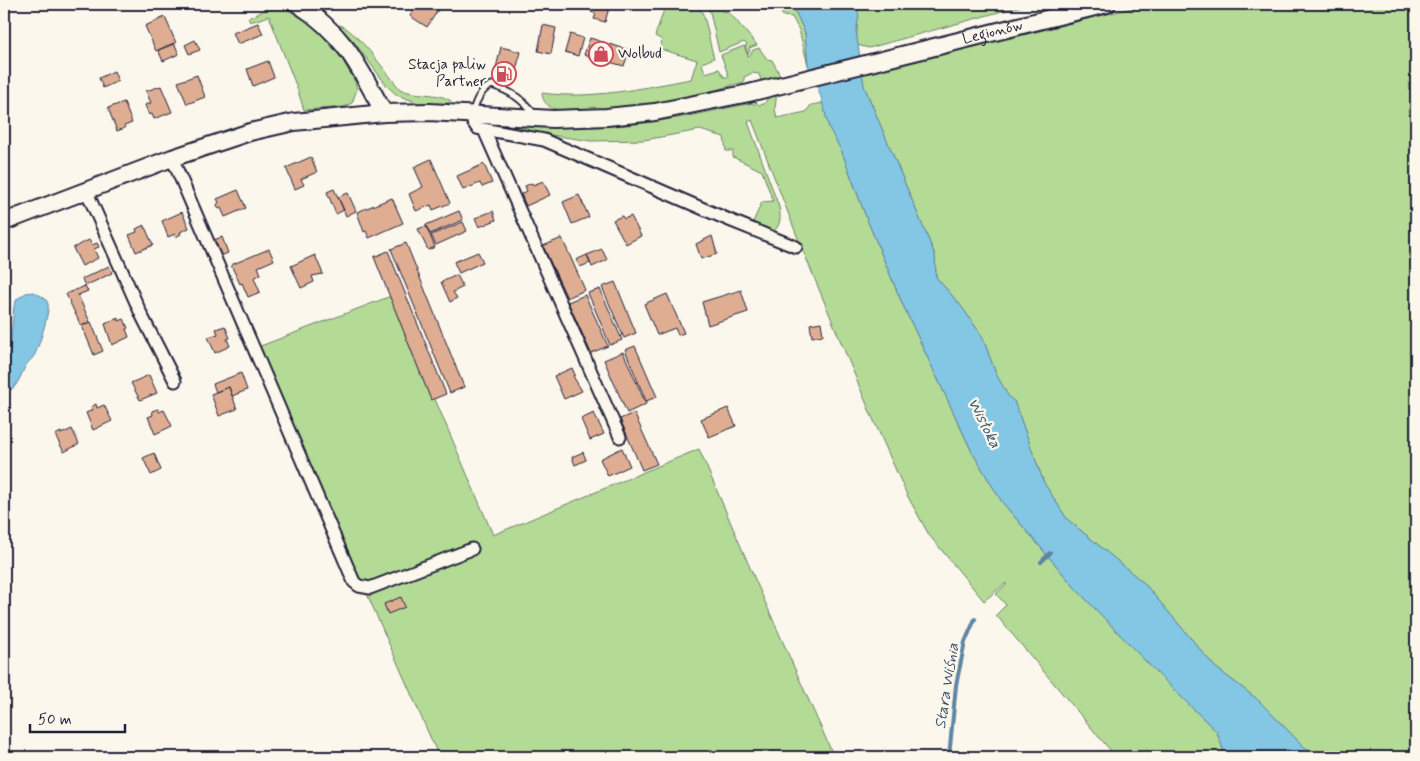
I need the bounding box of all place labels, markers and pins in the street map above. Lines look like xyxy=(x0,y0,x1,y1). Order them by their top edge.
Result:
shop icon: Wolbud xyxy=(588,41,614,67)
place label: Wolbud xyxy=(618,44,662,64)
place label: Stacja paliw Partner xyxy=(408,55,487,92)
fuel station icon: Stacja paliw Partner xyxy=(491,61,517,87)

